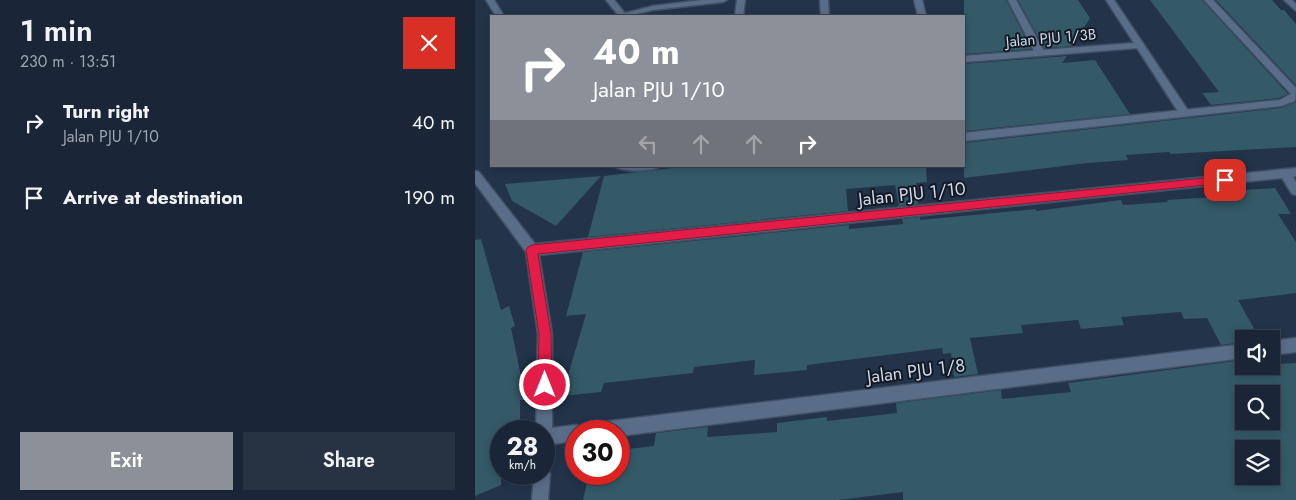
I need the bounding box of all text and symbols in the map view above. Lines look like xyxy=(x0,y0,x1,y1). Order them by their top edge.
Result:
text: 1 min xyxy=(20,9,93,52)
button: close xyxy=(403,17,455,69)
street label: Jalan PJU 1/3B xyxy=(1003,23,1097,53)
text: 40 m xyxy=(593,27,680,77)
icon: right xyxy=(510,35,575,100)
text: 230 m · 13:51 xyxy=(20,50,116,73)
text: Jalan PJU 1/10 xyxy=(593,73,725,105)
text: Turn right xyxy=(63,98,149,125)
icon: right xyxy=(20,109,48,137)
text: 40 m xyxy=(412,109,455,136)
text: Jalan PJU 1/10 xyxy=(63,125,159,148)
icon: left xyxy=(634,130,662,158)
icon: ahead xyxy=(687,130,715,158)
icon: ahead xyxy=(740,130,768,158)
icon: right xyxy=(793,130,821,158)
pin xyxy=(1204,159,1246,201)
icon: arrive xyxy=(1211,166,1239,194)
street label: Jalan PJU 1/10 xyxy=(855,175,967,213)
icon: arrive xyxy=(20,184,48,212)
text: Arrive at destination xyxy=(63,184,243,211)
text: 190 m xyxy=(404,184,455,211)
map controls xyxy=(1235,330,1280,485)
button: sound xyxy=(1235,330,1280,375)
street label: Jalan PJU 1/8 xyxy=(863,352,967,390)
position arrow xyxy=(518,358,570,410)
button: search xyxy=(1235,385,1280,430)
speed limit sign: 30 xyxy=(565,420,630,485)
text: 28 xyxy=(506,428,539,464)
button: Exit xyxy=(20,432,233,490)
button: Share xyxy=(243,432,455,490)
button: layers xyxy=(1235,440,1280,485)
text: km/h xyxy=(509,456,536,474)

